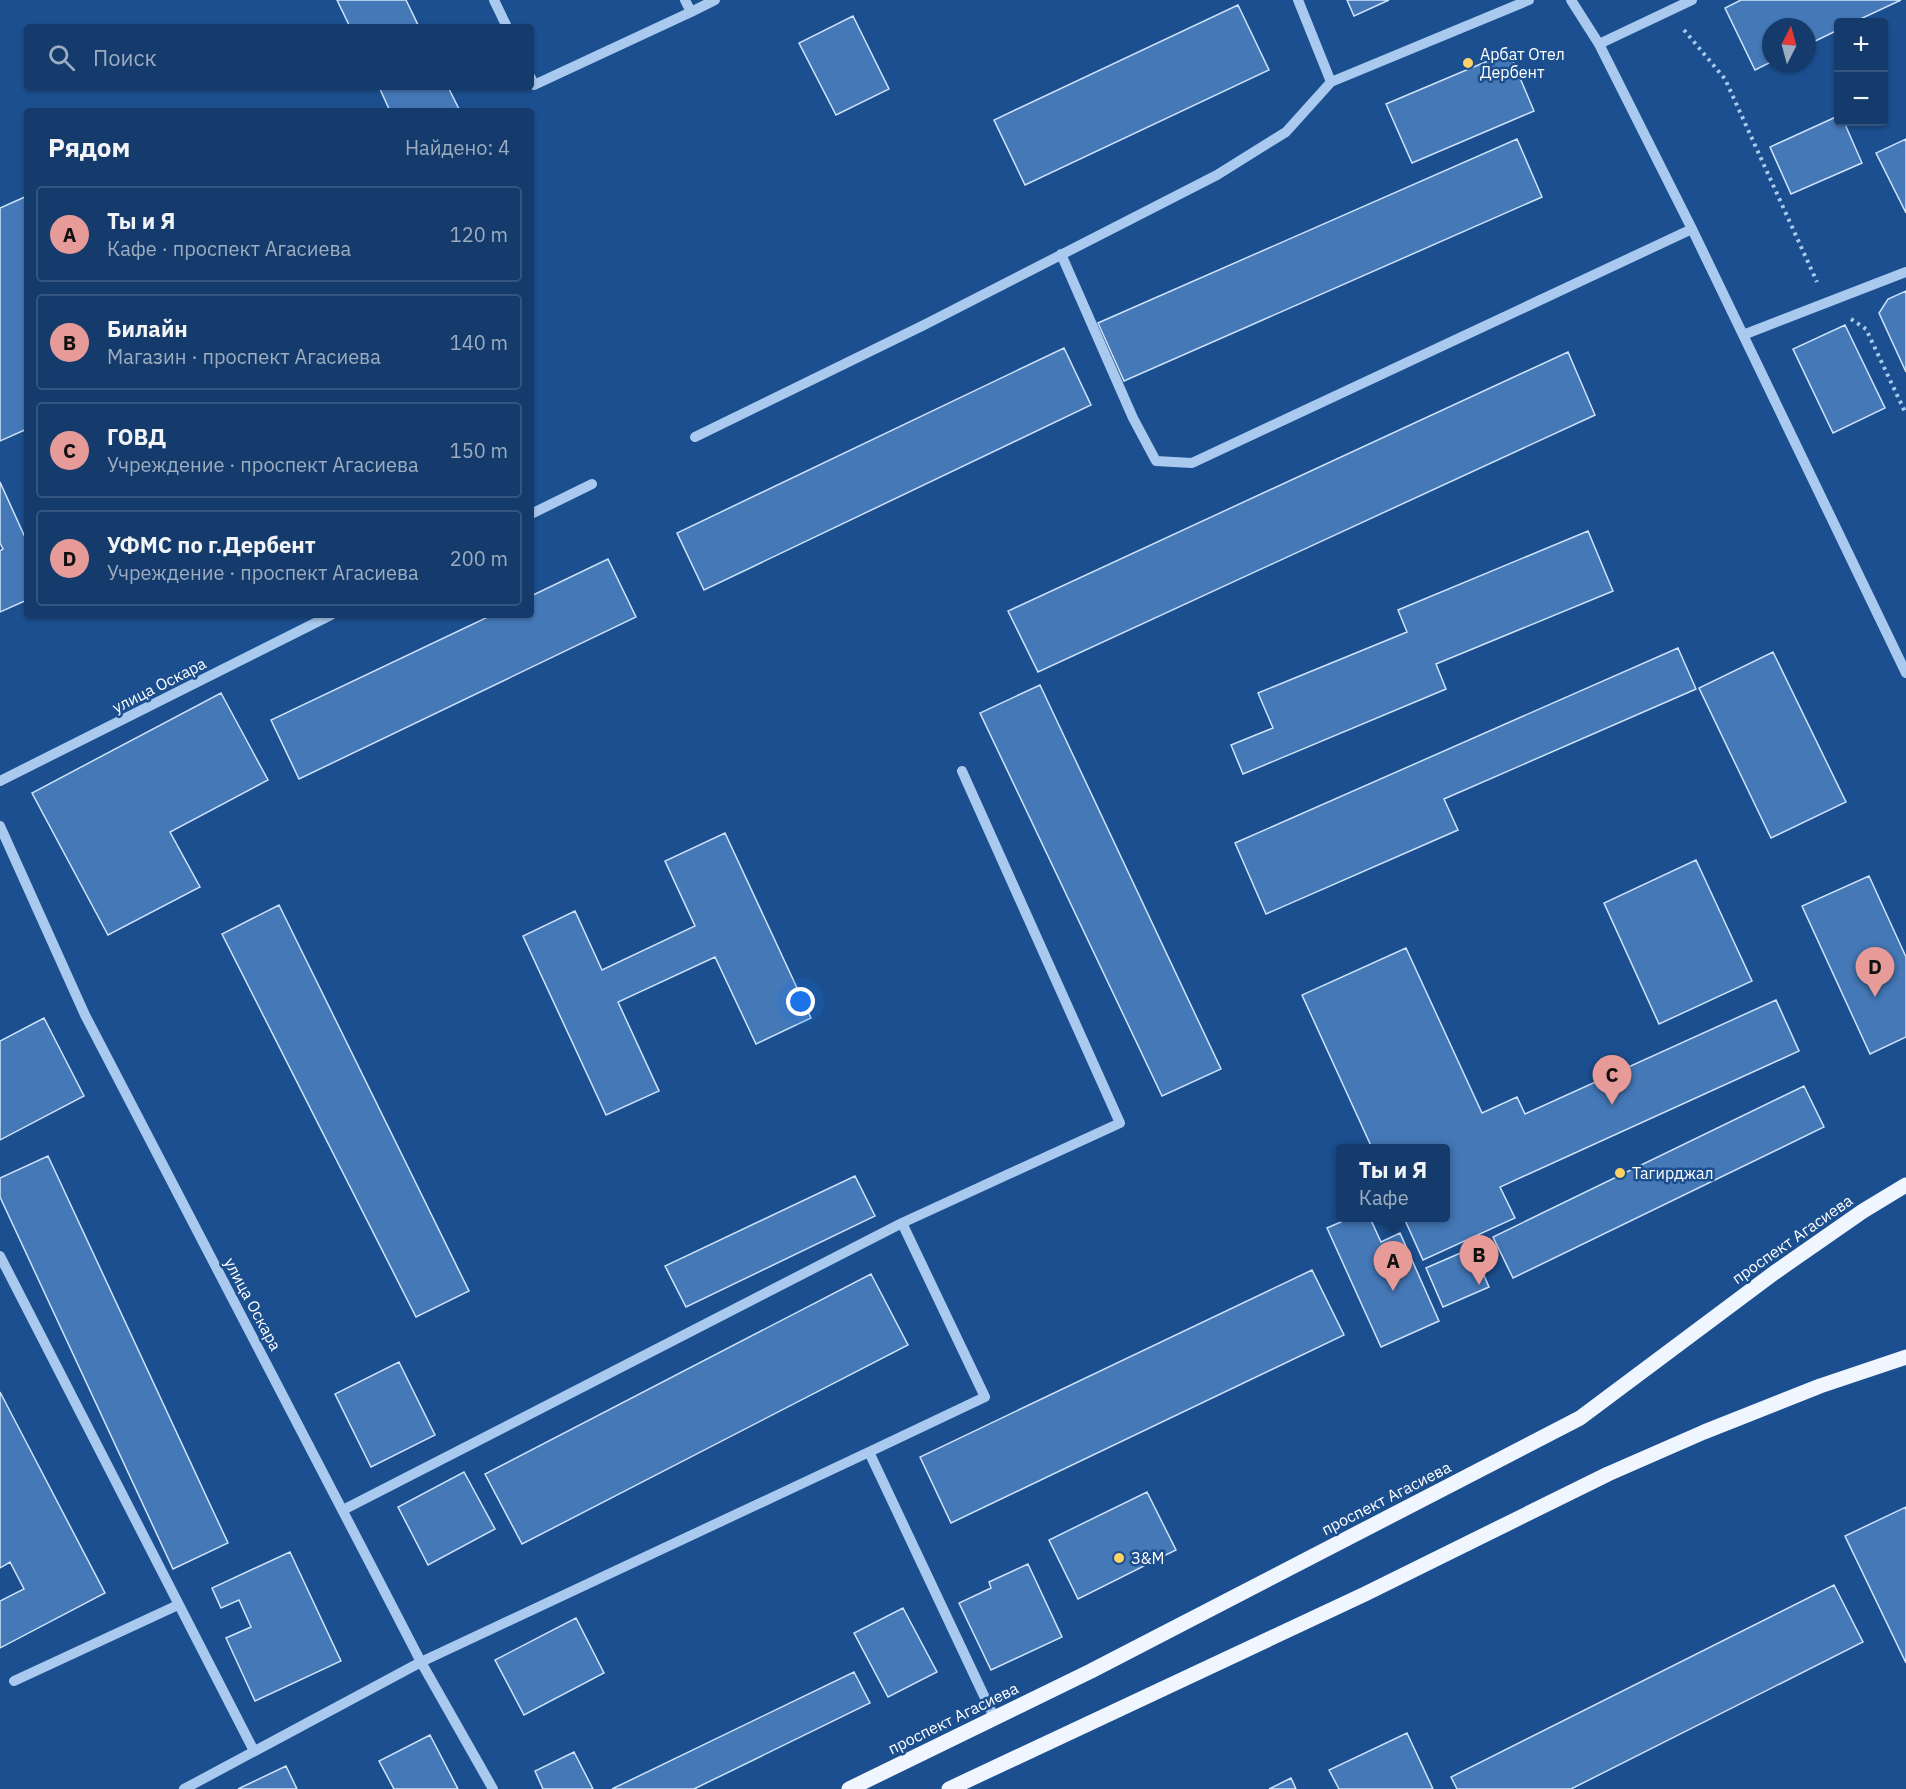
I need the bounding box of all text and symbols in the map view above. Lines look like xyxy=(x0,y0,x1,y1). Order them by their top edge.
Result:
north arrow xyxy=(1762,18,1816,72)
map controls xyxy=(1834,18,1888,126)
button: + xyxy=(1834,18,1888,72)
search box xyxy=(24,24,534,90)
icon: search xyxy=(45,41,78,74)
text: Поиск xyxy=(93,43,157,72)
place label: Арбат Отел Дербент xyxy=(1480,44,1565,82)
marker: Арбат Отел Дербент xyxy=(1461,56,1475,70)
button: − xyxy=(1834,72,1888,126)
text: Рядом xyxy=(48,130,130,164)
text: Найдено: 4 xyxy=(405,134,510,161)
text: Ты и Я xyxy=(107,206,175,235)
text: A xyxy=(63,221,76,248)
text: 120 m xyxy=(450,221,508,248)
text: Кафе · проспект Агасиева xyxy=(107,235,351,262)
text: Билайн xyxy=(107,314,188,343)
text: B xyxy=(63,329,76,356)
text: 140 m xyxy=(450,329,508,356)
text: Магазин · проспект Агасиева xyxy=(107,343,381,370)
text: ГОВД xyxy=(107,422,166,451)
text: C xyxy=(63,437,76,464)
text: 150 m xyxy=(450,437,508,464)
text: Учреждение · проспект Агасиева xyxy=(107,451,419,478)
text: УФМС по г.Дербент xyxy=(107,530,316,559)
text: D xyxy=(63,545,76,572)
text: 200 m xyxy=(450,545,508,572)
text: Учреждение · проспект Агасиева xyxy=(107,559,419,586)
street label: улица Оскара xyxy=(109,653,210,717)
pin: D xyxy=(1856,948,1894,997)
your location xyxy=(786,987,815,1016)
pin: C xyxy=(1592,1056,1632,1105)
popup xyxy=(1336,1144,1450,1222)
text: Ты и Я xyxy=(1359,1155,1427,1184)
place label: Тагирджал xyxy=(1632,1163,1714,1183)
marker: Тагирджал xyxy=(1613,1166,1627,1180)
text: Кафе xyxy=(1359,1184,1409,1211)
street label: проспект Агасиева xyxy=(1728,1190,1857,1288)
pin: B xyxy=(1460,1236,1498,1285)
pin: A xyxy=(1374,1242,1412,1291)
street label: улица Оскара xyxy=(220,1254,286,1354)
street label: проспект Агасиева xyxy=(1318,1456,1455,1539)
place label: З&М xyxy=(1131,1548,1165,1568)
marker: З&М xyxy=(1112,1551,1126,1565)
street label: проспект Агасиева xyxy=(884,1678,1022,1758)

